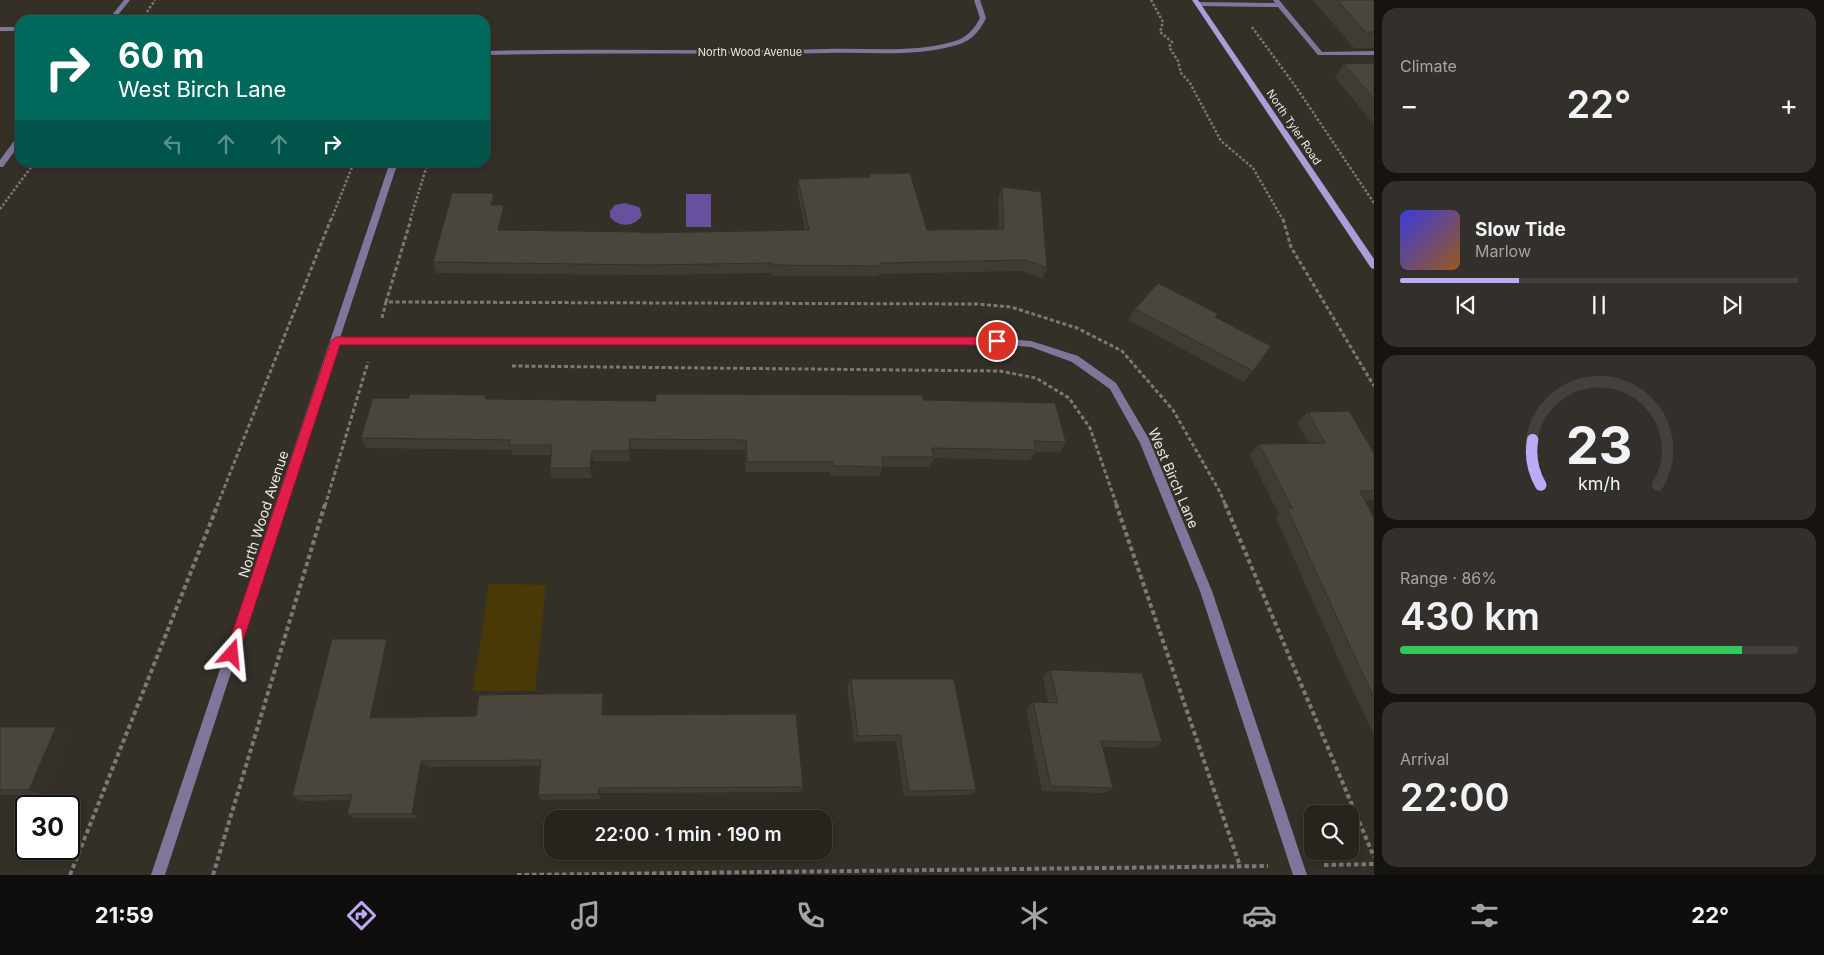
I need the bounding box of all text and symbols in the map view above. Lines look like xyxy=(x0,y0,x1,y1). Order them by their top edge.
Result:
text: 60 m xyxy=(118,34,205,76)
icon: right xyxy=(35,35,100,100)
street label: North Wood Avenue xyxy=(698,45,802,59)
text: Climate xyxy=(1400,56,1457,76)
text: West Birch Lane xyxy=(118,76,286,102)
text: 22° xyxy=(1567,81,1631,127)
street label: North Tyler Road xyxy=(1264,87,1324,167)
text: − xyxy=(1400,88,1419,122)
text: + xyxy=(1779,88,1798,122)
icon: left xyxy=(159,130,187,158)
icon: ahead xyxy=(212,130,240,158)
icon: ahead xyxy=(265,130,293,158)
icon: right xyxy=(318,130,346,158)
text: Slow Tide xyxy=(1475,218,1566,241)
text: Marlow xyxy=(1475,241,1531,261)
icon: previous xyxy=(1452,291,1480,319)
icon: pause xyxy=(1585,291,1613,319)
icon: next xyxy=(1718,291,1746,319)
pin xyxy=(976,320,1018,362)
icon: arrive xyxy=(983,327,1011,355)
text: 23 xyxy=(1566,414,1632,477)
street label: West Birch Lane xyxy=(1145,425,1203,531)
street label: North Wood Avenue xyxy=(234,448,292,580)
text: km/h xyxy=(1578,473,1620,494)
text: Range · 86% xyxy=(1400,568,1497,588)
text: 430 km xyxy=(1400,593,1540,639)
position arrow xyxy=(205,627,257,679)
text: Arrival xyxy=(1400,749,1449,769)
text: 22:00 xyxy=(1400,774,1510,820)
speed limit sign: 30 xyxy=(15,795,80,860)
map controls xyxy=(1304,805,1359,860)
button: search xyxy=(1304,805,1359,860)
text: 22:00 · 1 min · 190 m xyxy=(594,823,782,846)
icon: directions xyxy=(344,898,379,933)
icon: music xyxy=(568,898,603,933)
icon: phone xyxy=(793,898,828,933)
icon: climate xyxy=(1017,898,1052,933)
icon: car xyxy=(1242,898,1277,933)
icon: filters xyxy=(1467,898,1502,933)
text: 21:59 xyxy=(95,902,154,928)
text: 22° xyxy=(1691,902,1729,928)

